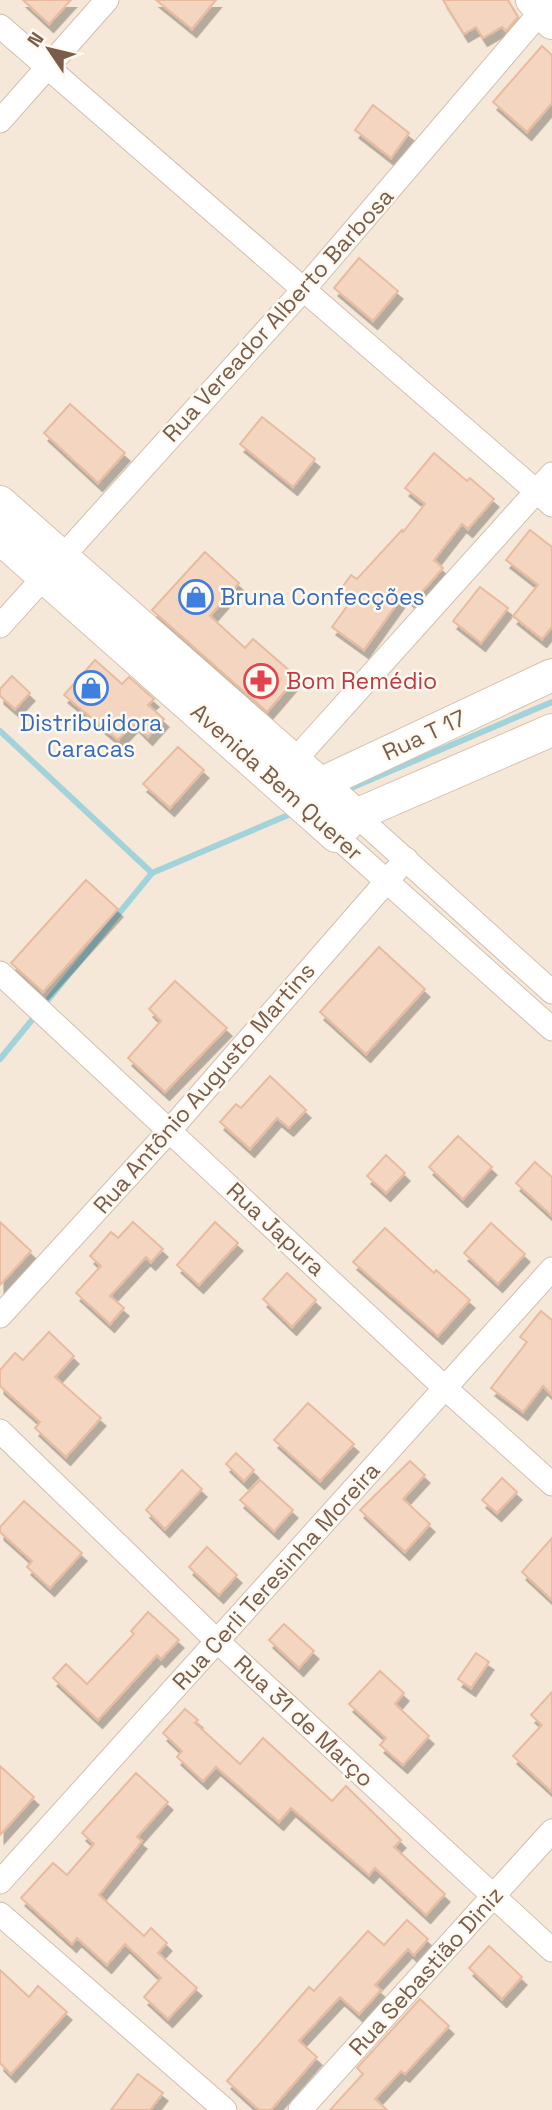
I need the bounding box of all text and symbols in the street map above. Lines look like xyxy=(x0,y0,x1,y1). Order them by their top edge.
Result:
north arrow xyxy=(14,14,84,84)
text: N xyxy=(22,27,49,52)
street label: Rua Vereador Alberto Barbosa xyxy=(156,182,400,448)
shop icon: Bruna Confecções xyxy=(177,578,215,616)
place label: Bruna Confecções xyxy=(220,582,425,612)
pharmacy icon: Bom Remédio xyxy=(242,662,280,700)
place label: Bom Remédio xyxy=(286,666,437,696)
shop icon: Distribuidora Caracas xyxy=(72,669,110,707)
street label: Avenida Bem Querer xyxy=(185,697,369,867)
street label: Rua T 17 xyxy=(378,703,470,767)
place label: Distribuidora Caracas xyxy=(20,708,162,764)
street label: Rua Antônio Augusto Martins xyxy=(87,956,321,1220)
street label: Rua Japura xyxy=(220,1176,332,1282)
street label: Rua Cerli Teresinha Moreira xyxy=(166,1456,386,1696)
street label: Rua 31 de Março xyxy=(228,1648,380,1794)
street label: Rua Sebastião Diniz xyxy=(342,1880,510,2062)

